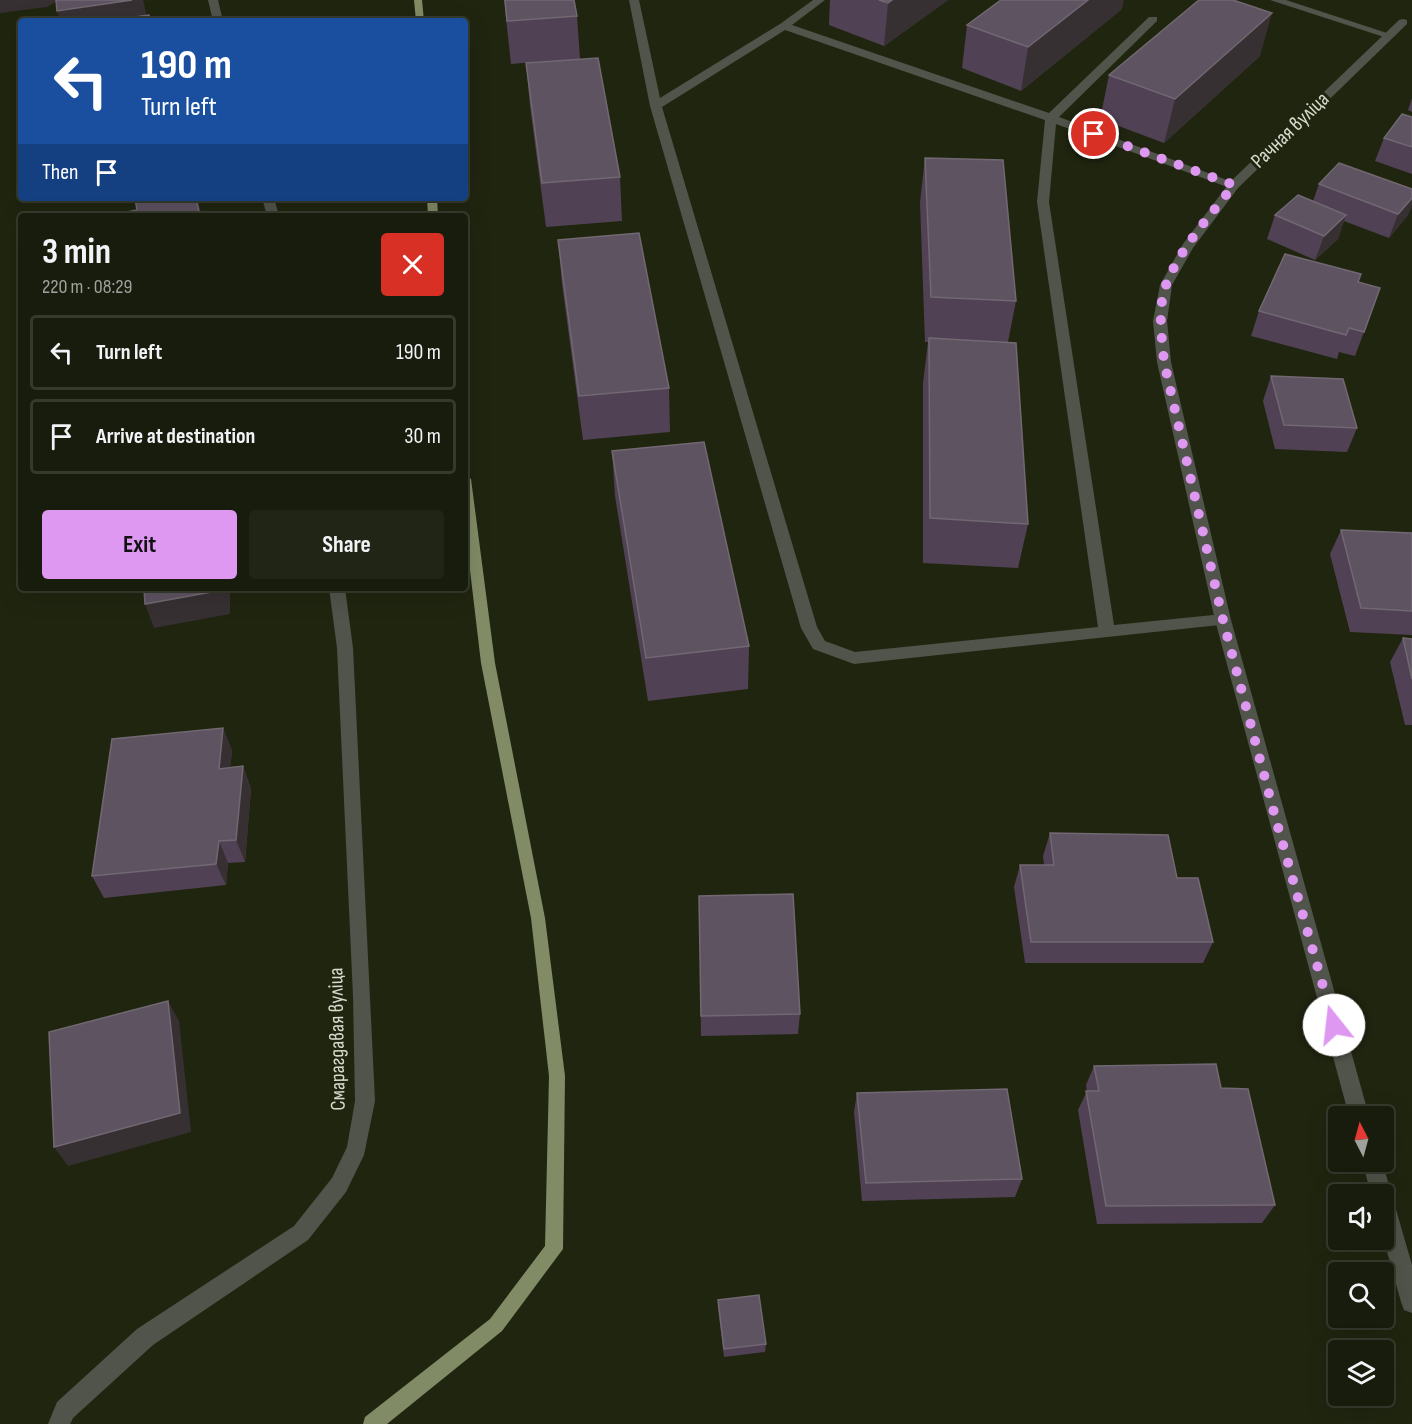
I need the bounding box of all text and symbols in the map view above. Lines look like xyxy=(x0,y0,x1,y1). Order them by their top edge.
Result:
text: 190 m xyxy=(141,40,232,91)
icon: left xyxy=(42,42,120,120)
street label: Рачная вуліца xyxy=(1246,87,1334,173)
text: Turn left xyxy=(141,91,217,123)
pin xyxy=(1068,108,1119,159)
icon: arrive xyxy=(1077,117,1110,150)
icon: arrive xyxy=(90,156,123,189)
text: Then xyxy=(42,159,78,186)
text: 3 min xyxy=(42,231,111,274)
button: close xyxy=(381,233,444,296)
text: 220 m · 08:29 xyxy=(42,275,132,299)
icon: left xyxy=(45,336,78,369)
text: Turn left xyxy=(96,339,162,366)
text: 190 m xyxy=(396,339,441,366)
icon: arrive xyxy=(45,420,78,453)
text: Arrive at destination xyxy=(96,423,255,450)
text: 30 m xyxy=(404,423,441,450)
button: Exit xyxy=(42,510,237,579)
button: Share xyxy=(249,510,444,579)
street label: Смарагдавая вуліца xyxy=(323,967,351,1111)
position arrow xyxy=(1302,993,1366,1057)
north arrow xyxy=(1328,1106,1394,1172)
map controls xyxy=(1328,1106,1394,1406)
button: sound xyxy=(1328,1184,1394,1250)
button: search xyxy=(1328,1262,1394,1328)
button: layers xyxy=(1328,1340,1394,1406)

